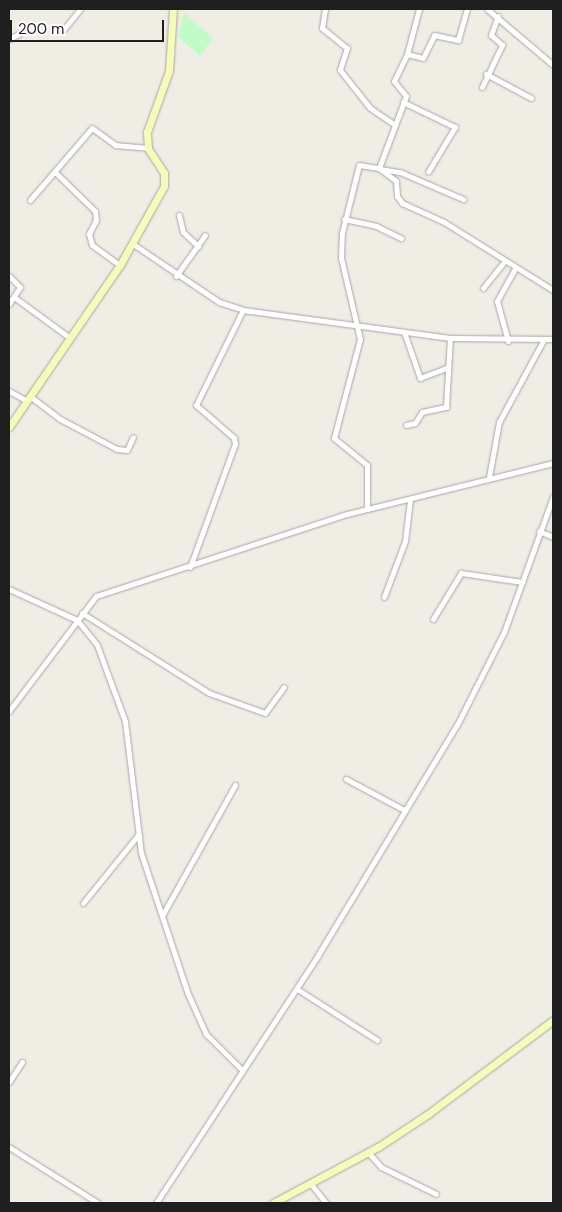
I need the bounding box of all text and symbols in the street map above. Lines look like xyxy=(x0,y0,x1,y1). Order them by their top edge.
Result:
scale bar xyxy=(12,10,166,42)
text: 200 m xyxy=(18,19,64,39)

